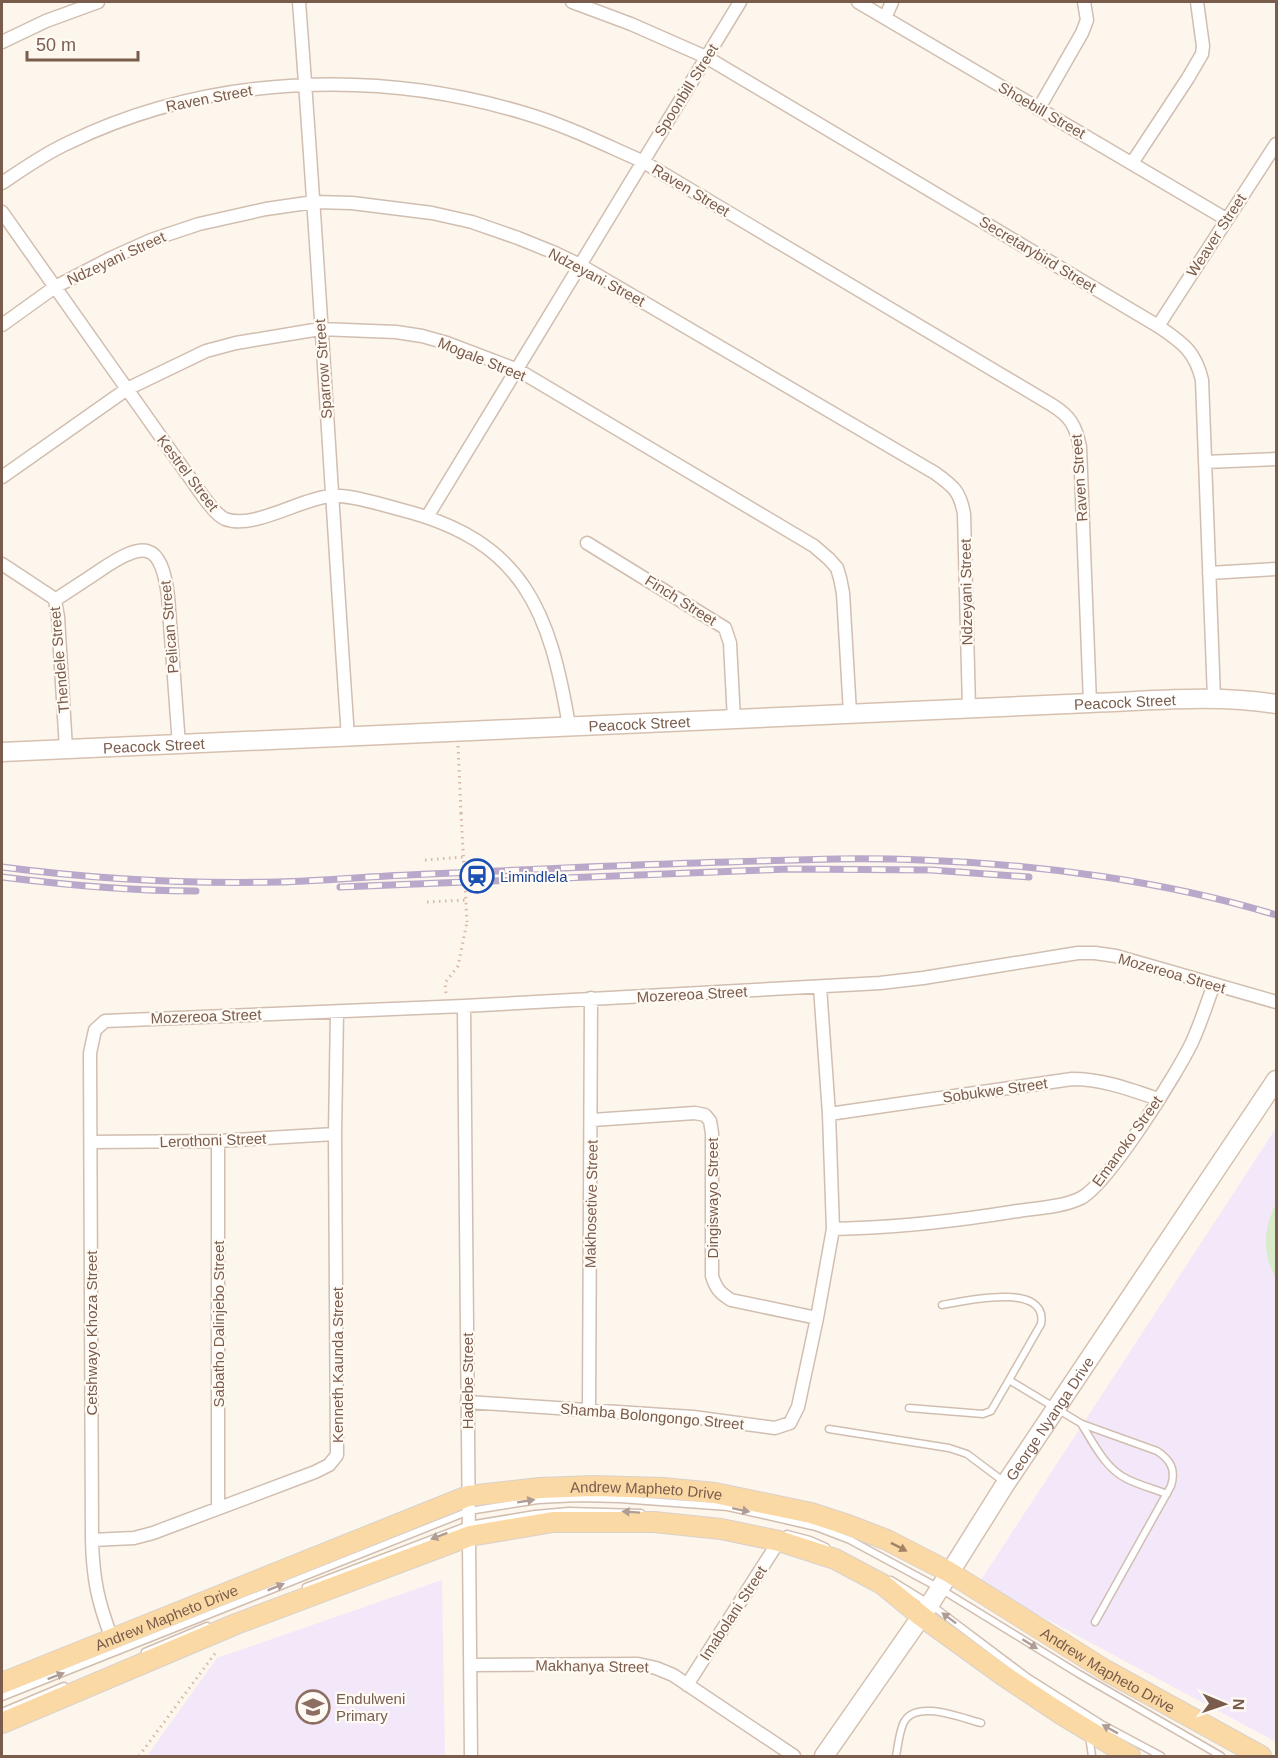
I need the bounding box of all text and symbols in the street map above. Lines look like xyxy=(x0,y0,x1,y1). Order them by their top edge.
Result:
scale bar xyxy=(27,24,138,62)
text: 50 m xyxy=(36,35,76,55)
street label: Spoonbill Street xyxy=(651,40,722,139)
street label: Shoebill Street xyxy=(996,78,1089,142)
street label: Raven Street xyxy=(164,81,254,115)
street label: Raven Street xyxy=(649,160,734,220)
street label: Weaver Street xyxy=(1183,190,1250,280)
street label: Secretarybird Street xyxy=(976,212,1100,296)
street label: Ndzeyani Street xyxy=(64,227,169,288)
street label: Ndzeyani Street xyxy=(546,244,649,310)
street label: Sparrow Street xyxy=(311,318,335,419)
street label: Mogale Street xyxy=(436,334,529,385)
street label: Kestrel Street xyxy=(154,432,223,515)
street label: Raven Street xyxy=(1067,433,1091,522)
street label: Ndzeyani Street xyxy=(957,538,975,646)
street label: Finch Street xyxy=(642,571,720,629)
street label: Pelican Street xyxy=(156,579,182,674)
street label: Thendele Street xyxy=(46,605,72,714)
street label: Peacock Street xyxy=(1074,691,1177,712)
street label: Peacock Street xyxy=(588,712,691,734)
street label: Peacock Street xyxy=(103,734,206,756)
station icon: Limindlela xyxy=(459,858,495,894)
place label: Limindlela xyxy=(500,868,568,885)
street label: Mozereoa Street xyxy=(1116,950,1228,997)
street label: Mozereoa Street xyxy=(636,983,749,1005)
street label: Mozereoa Street xyxy=(150,1006,263,1026)
street label: Sobukwe Street xyxy=(941,1074,1049,1106)
street label: Emanoko Street xyxy=(1089,1092,1166,1190)
street label: Lerothoni Street xyxy=(159,1130,267,1150)
street label: Dingiswayo Street xyxy=(704,1137,721,1258)
street label: Makhosetive Street xyxy=(581,1139,601,1268)
street label: Sabatho Dalinjebo Street xyxy=(210,1240,227,1407)
street label: Cetshwayo Khoza Street xyxy=(83,1250,100,1416)
street label: Kenneth Kaunda Street xyxy=(329,1286,346,1443)
street label: Hadebe Street xyxy=(459,1332,476,1429)
street label: George Nyanga Drive xyxy=(1002,1353,1097,1483)
street label: Shamba Bolongongo Street xyxy=(559,1400,745,1433)
street label: Andrew Mapheto Drive xyxy=(570,1477,724,1503)
one-way arrow xyxy=(517,1497,536,1506)
one-way arrow xyxy=(732,1506,751,1516)
one-way arrow xyxy=(621,1507,640,1517)
one-way arrow xyxy=(430,1532,448,1542)
one-way arrow xyxy=(891,1542,908,1551)
street label: Imabolani Street xyxy=(696,1562,770,1663)
street label: Andrew Mapheto Drive xyxy=(92,1581,240,1653)
one-way arrow xyxy=(267,1582,285,1592)
one-way arrow xyxy=(942,1613,957,1625)
street label: Andrew Mapheto Drive xyxy=(1038,1623,1178,1715)
one-way arrow xyxy=(1022,1638,1038,1649)
street label: Makhanya Street xyxy=(535,1657,650,1676)
one-way arrow xyxy=(47,1671,65,1680)
north arrow xyxy=(1194,1674,1254,1734)
school or university icon: Endulweni Primary xyxy=(295,1689,331,1725)
place label: Endulweni Primary xyxy=(336,1690,405,1724)
text: N xyxy=(1230,1698,1247,1711)
one-way arrow xyxy=(1101,1724,1118,1734)

